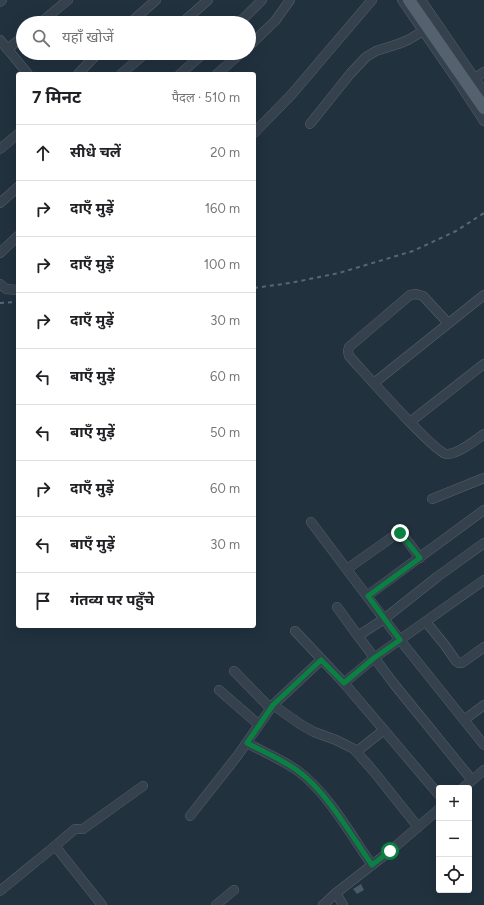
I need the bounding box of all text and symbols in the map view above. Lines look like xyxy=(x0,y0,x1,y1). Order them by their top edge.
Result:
search box xyxy=(16,16,256,60)
icon: search xyxy=(30,27,52,49)
text: यहाँ खोजें xyxy=(62,28,114,46)
text: 7 मिनट xyxy=(32,87,81,107)
text: पैदल · 510 m xyxy=(172,90,240,105)
icon: ahead xyxy=(32,142,54,164)
text: सीधे चलें xyxy=(70,143,121,161)
text: 20 m xyxy=(210,145,240,160)
icon: right xyxy=(32,198,54,220)
text: दाएँ मुड़ें xyxy=(70,199,114,217)
text: 160 m xyxy=(205,201,240,216)
icon: right xyxy=(32,254,54,276)
text: दाएँ मुड़ें xyxy=(70,255,114,273)
text: 100 m xyxy=(204,257,240,272)
icon: right xyxy=(32,310,54,332)
text: दाएँ मुड़ें xyxy=(70,311,114,329)
text: 30 m xyxy=(210,313,240,328)
icon: left xyxy=(32,366,54,388)
text: बाएँ मुड़ें xyxy=(70,367,115,385)
text: 60 m xyxy=(210,369,240,384)
icon: left xyxy=(32,422,54,444)
text: बाएँ मुड़ें xyxy=(70,423,115,441)
text: 50 m xyxy=(210,425,240,440)
icon: right xyxy=(32,478,54,500)
text: दाएँ मुड़ें xyxy=(70,479,114,497)
text: 60 m xyxy=(210,481,240,496)
route end xyxy=(391,524,409,542)
icon: left xyxy=(32,534,54,556)
text: बाएँ मुड़ें xyxy=(70,535,115,553)
text: 30 m xyxy=(210,537,240,552)
icon: arrive xyxy=(32,590,54,612)
text: गंतव्य पर पहुँचे xyxy=(70,591,154,609)
map controls xyxy=(436,785,472,893)
button: + xyxy=(436,785,472,821)
button: − xyxy=(436,821,472,857)
route start xyxy=(381,842,399,860)
button: locate xyxy=(436,857,472,893)

